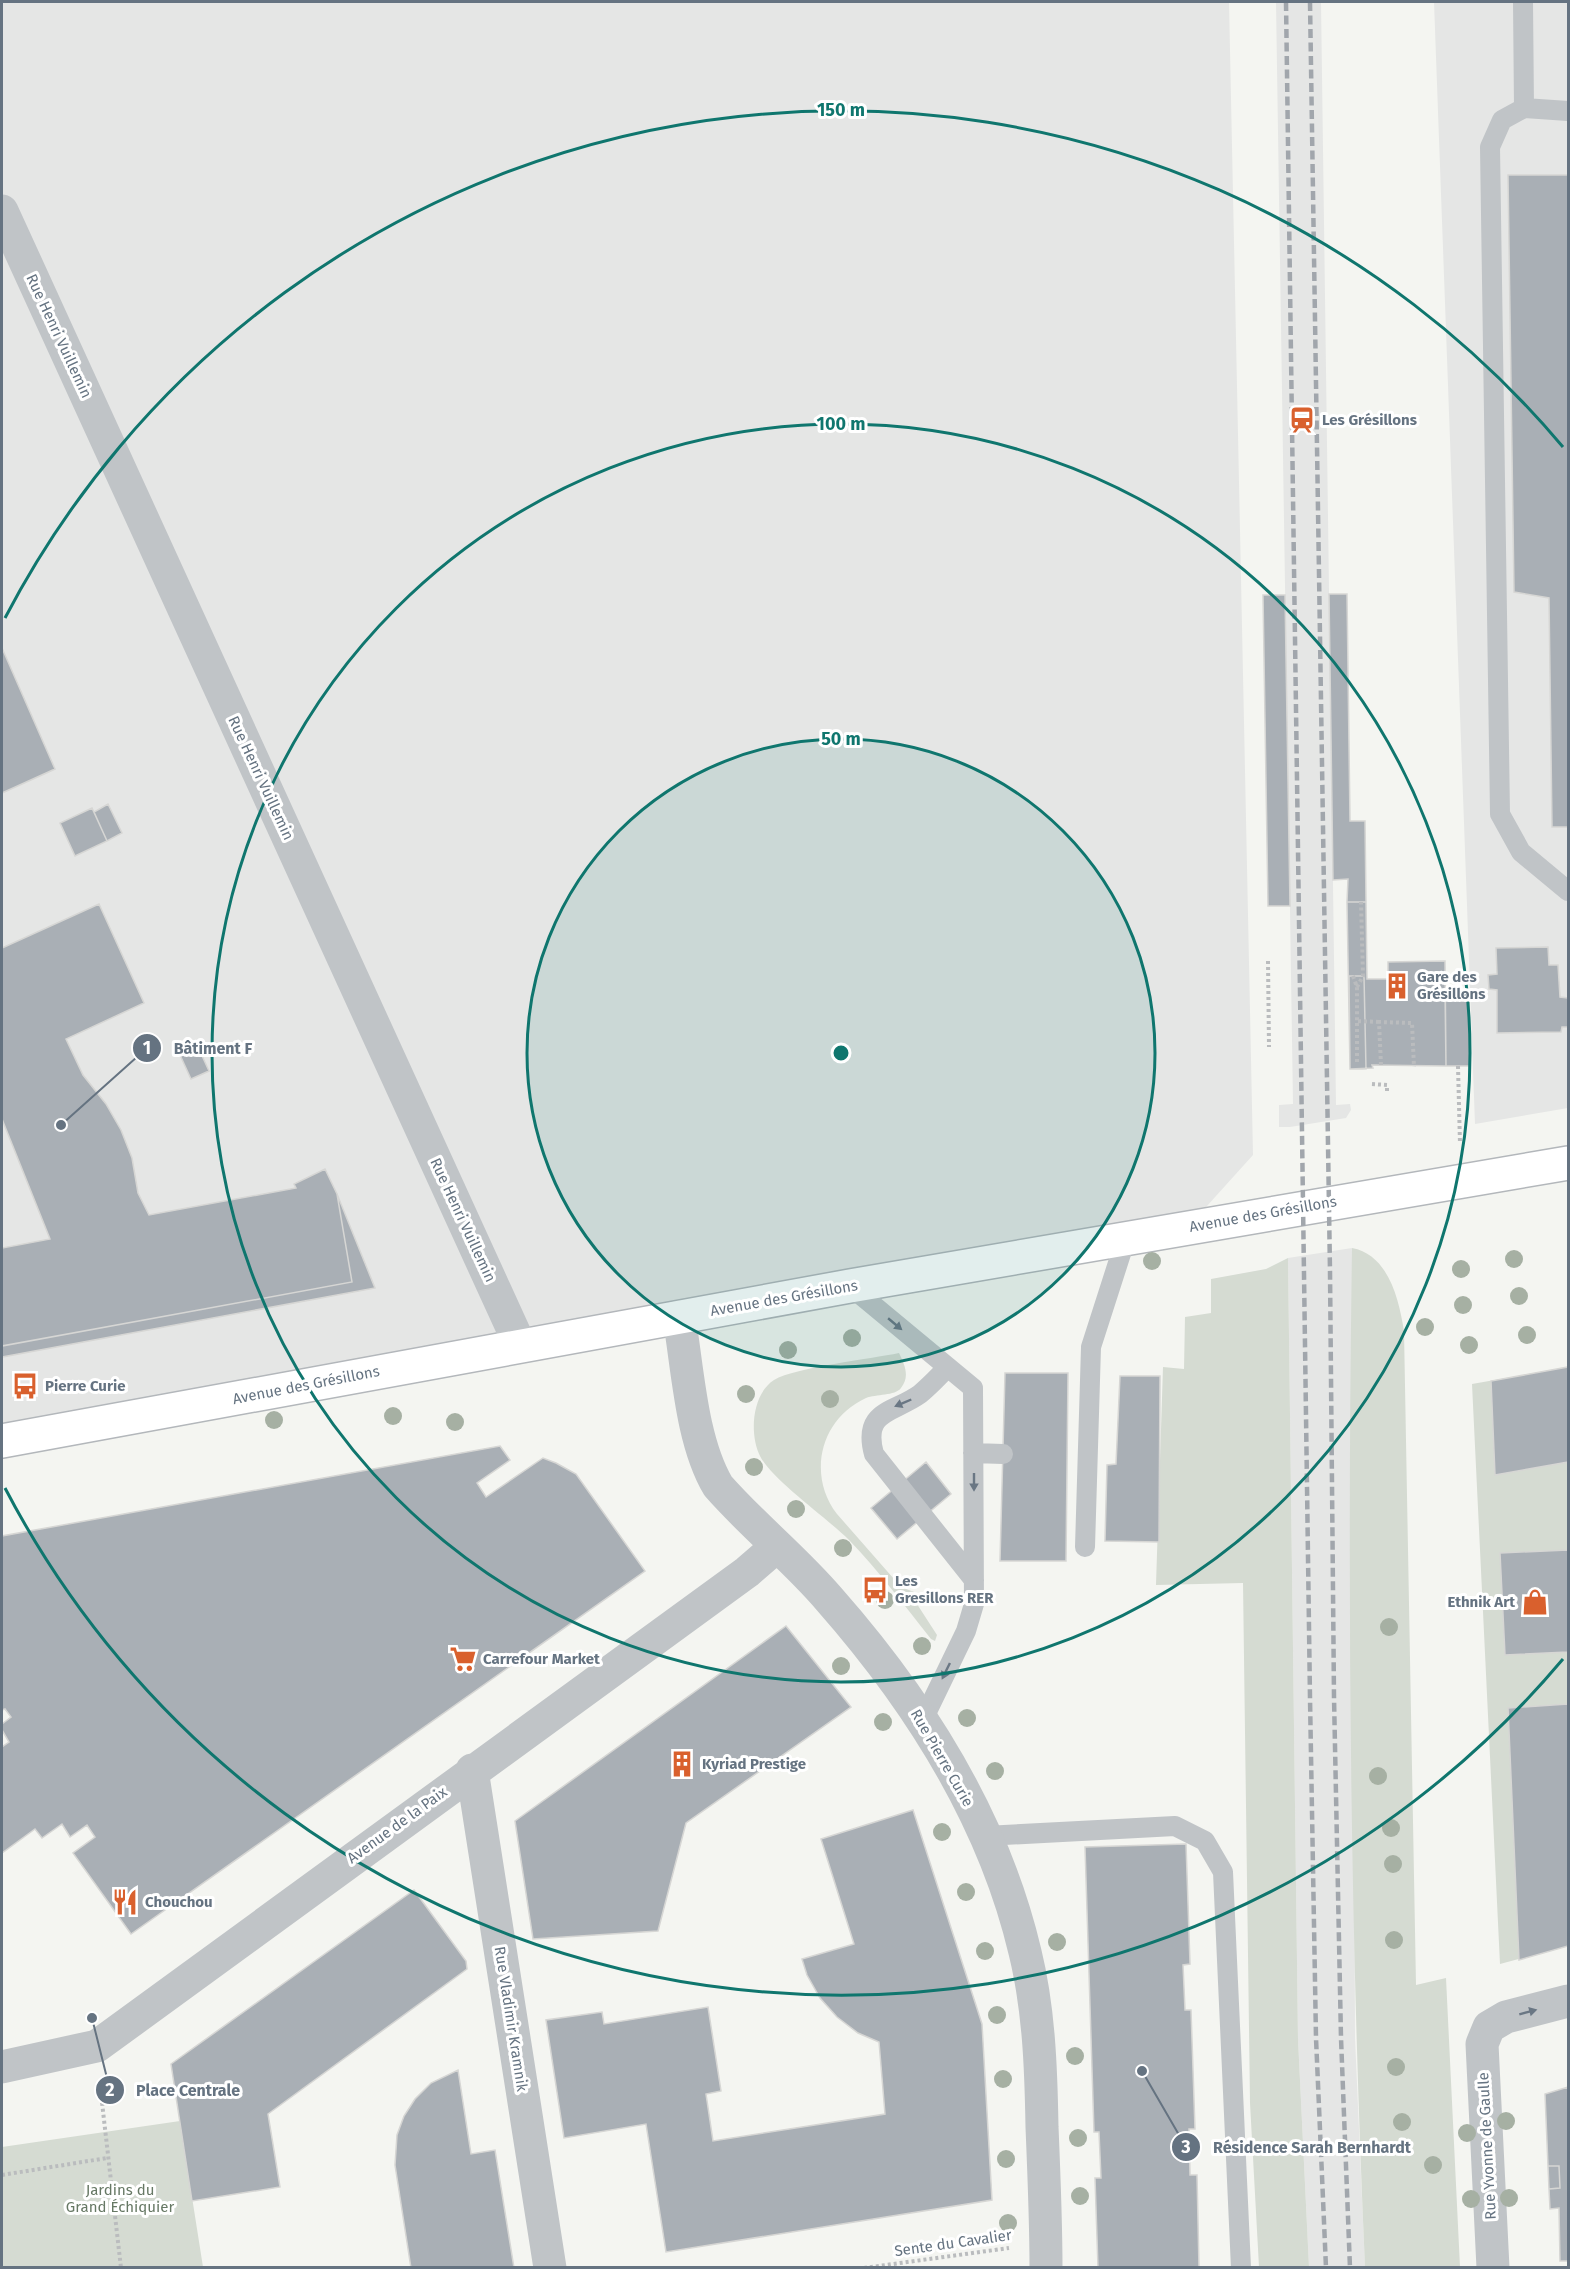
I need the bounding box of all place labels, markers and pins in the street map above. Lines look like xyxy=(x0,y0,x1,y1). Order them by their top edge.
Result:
station icon: Les Grésillons xyxy=(1287,405,1317,435)
place label: Les Grésillons xyxy=(1322,411,1417,429)
place label: Gare des Grésillons xyxy=(1417,968,1486,1003)
building icon: Gare des Grésillons xyxy=(1382,971,1412,1001)
callout: Bâtiment F xyxy=(132,1031,264,1065)
centre of rings xyxy=(831,1043,851,1063)
bus stop icon: Pierre Curie xyxy=(10,1371,40,1401)
place label: Pierre Curie xyxy=(45,1377,125,1395)
place label: Les Gresillons RER xyxy=(895,1572,994,1607)
bus stop icon: Les Gresillons RER xyxy=(860,1575,890,1605)
shop icon: Ethnik Art xyxy=(1520,1587,1550,1617)
place label: Ethnik Art xyxy=(1448,1593,1515,1611)
supermarket icon: Carrefour Market xyxy=(448,1644,478,1674)
place label: Carrefour Market xyxy=(483,1650,600,1668)
building icon: Kyriad Prestige xyxy=(667,1749,697,1779)
place label: Kyriad Prestige xyxy=(702,1755,806,1773)
restaurant icon: Chouchou xyxy=(110,1887,140,1917)
place label: Chouchou xyxy=(145,1893,213,1911)
callout: Place Centrale xyxy=(95,2073,252,2107)
callout: Résidence Sarah Bernhardt xyxy=(1171,2130,1423,2164)

